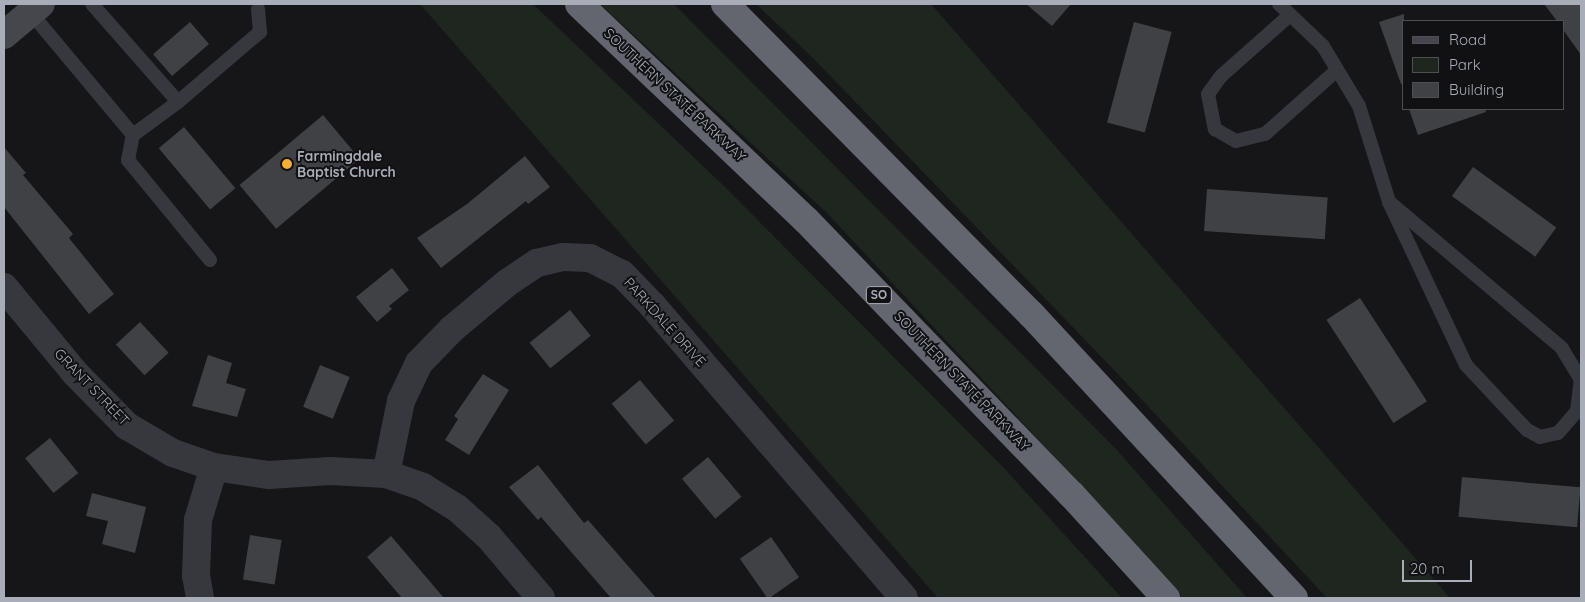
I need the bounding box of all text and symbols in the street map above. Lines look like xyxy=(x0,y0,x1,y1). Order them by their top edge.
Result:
legend xyxy=(1402,20,1565,110)
street label: SOUTHERN STATE PARKWAY xyxy=(601,25,749,165)
text: Road xyxy=(1449,30,1486,49)
text: Park xyxy=(1449,55,1481,74)
text: Building xyxy=(1449,80,1504,99)
place label: Farmingdale Baptist Church xyxy=(297,148,396,180)
marker: Farmingdale Baptist Church xyxy=(281,158,293,170)
street label: PARKDALE DRIVE xyxy=(621,274,709,370)
road number: SO xyxy=(865,286,893,304)
street label: SOUTHERN STATE PARKWAY xyxy=(891,308,1033,454)
street label: GRANT STREET xyxy=(51,345,133,429)
scale bar xyxy=(1405,550,1475,582)
text: 20 m xyxy=(1410,559,1445,578)

